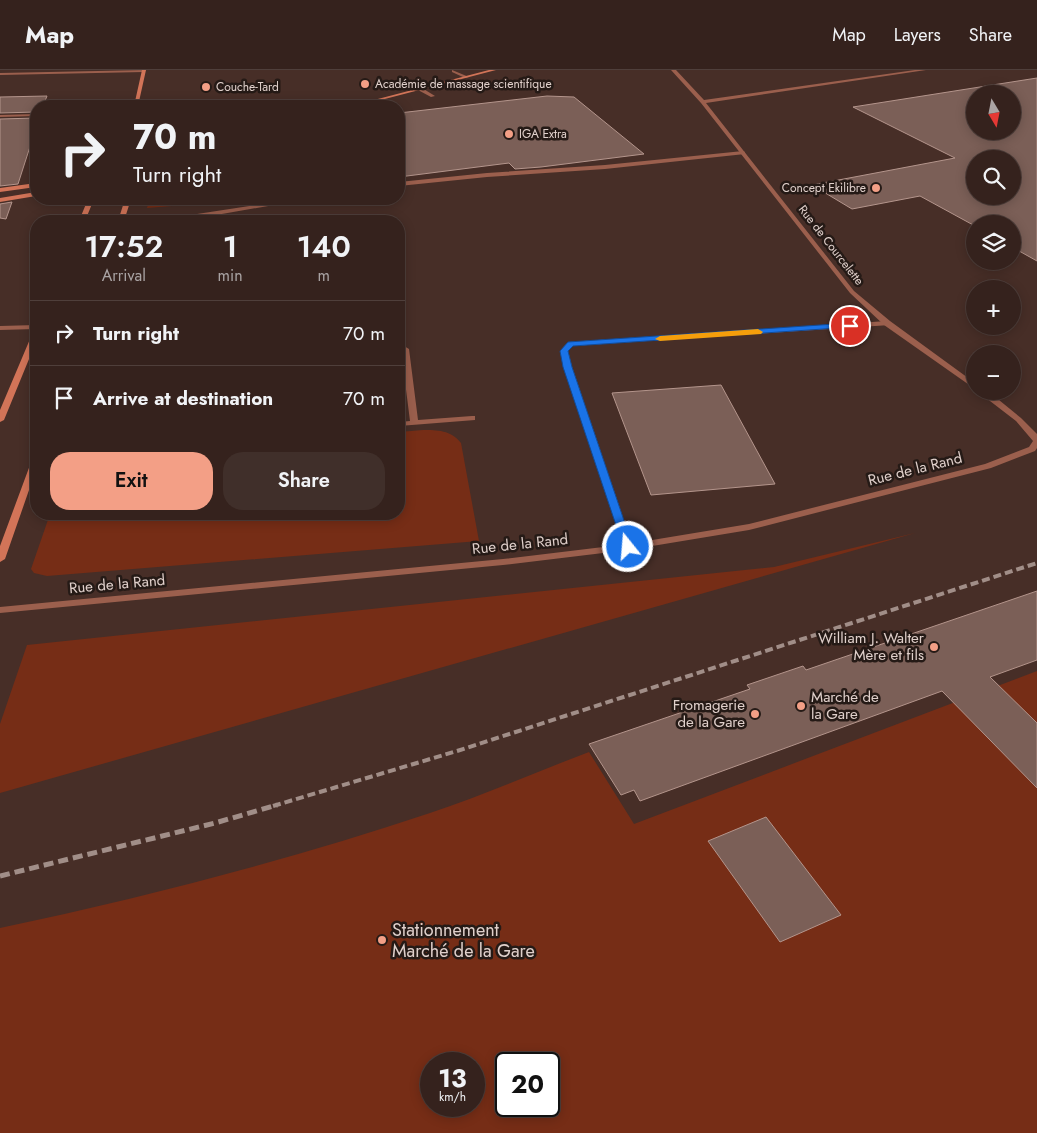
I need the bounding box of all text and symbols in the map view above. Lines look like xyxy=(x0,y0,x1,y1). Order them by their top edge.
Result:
text: Map xyxy=(25,17,74,52)
text: Map xyxy=(832,22,866,48)
text: Layers xyxy=(894,22,941,48)
text: Share xyxy=(969,22,1012,48)
place label: Académie de massage scientifique xyxy=(375,75,552,93)
place label: Couche-Tard xyxy=(216,78,279,96)
marker: Académie de massage scientifique xyxy=(359,78,371,90)
marker: Couche-Tard xyxy=(200,81,212,93)
north arrow xyxy=(966,85,1021,140)
map controls xyxy=(966,85,1021,400)
text: 70 m xyxy=(133,112,216,162)
icon: right xyxy=(50,120,115,185)
place label: IGA Extra xyxy=(519,125,567,143)
marker: IGA Extra xyxy=(503,128,515,140)
button: search xyxy=(966,150,1021,205)
text: Turn right xyxy=(133,158,221,190)
place label: Concept Ekilibre xyxy=(782,179,866,197)
marker: Concept Ekilibre xyxy=(870,182,882,194)
street label: Rue de Courcelette xyxy=(794,201,868,289)
button: layers xyxy=(966,215,1021,270)
text: 17:52 xyxy=(84,225,163,268)
text: 1 xyxy=(223,225,237,268)
text: 140 xyxy=(297,225,351,268)
text: Arrival xyxy=(102,264,146,287)
text: min xyxy=(218,264,243,287)
text: m xyxy=(318,264,330,287)
button: + xyxy=(966,280,1021,335)
pin xyxy=(829,305,871,347)
icon: arrive xyxy=(836,312,864,340)
icon: right xyxy=(50,319,78,347)
text: Turn right xyxy=(93,320,179,347)
text: 70 m xyxy=(343,320,385,347)
button: − xyxy=(966,345,1021,400)
icon: arrive xyxy=(50,384,78,412)
text: Arrive at destination xyxy=(93,385,273,412)
text: 70 m xyxy=(343,385,385,412)
street label: Rue de la Rand xyxy=(866,447,964,491)
button: Exit xyxy=(50,452,213,510)
button: Share xyxy=(223,452,385,510)
position arrow xyxy=(601,520,653,572)
street label: Rue de la Rand xyxy=(471,528,569,560)
street label: Rue de la Rand xyxy=(68,569,166,599)
place label: William J. Walter Mère et fils xyxy=(818,627,925,666)
marker: William J. Walter Mère et fils xyxy=(928,641,940,653)
place label: Marché de la Gare xyxy=(811,686,879,725)
place label: Fromagerie de la Gare xyxy=(673,694,745,733)
marker: Marché de la Gare xyxy=(795,700,807,712)
marker: Fromagerie de la Gare xyxy=(749,708,761,720)
place label: Stationnement Marché de la Gare xyxy=(392,917,535,964)
marker: Stationnement Marché de la Gare xyxy=(376,934,388,946)
speed limit sign: 20 xyxy=(495,1052,560,1117)
text: 13 xyxy=(438,1060,467,1096)
text: km/h xyxy=(439,1088,466,1106)

